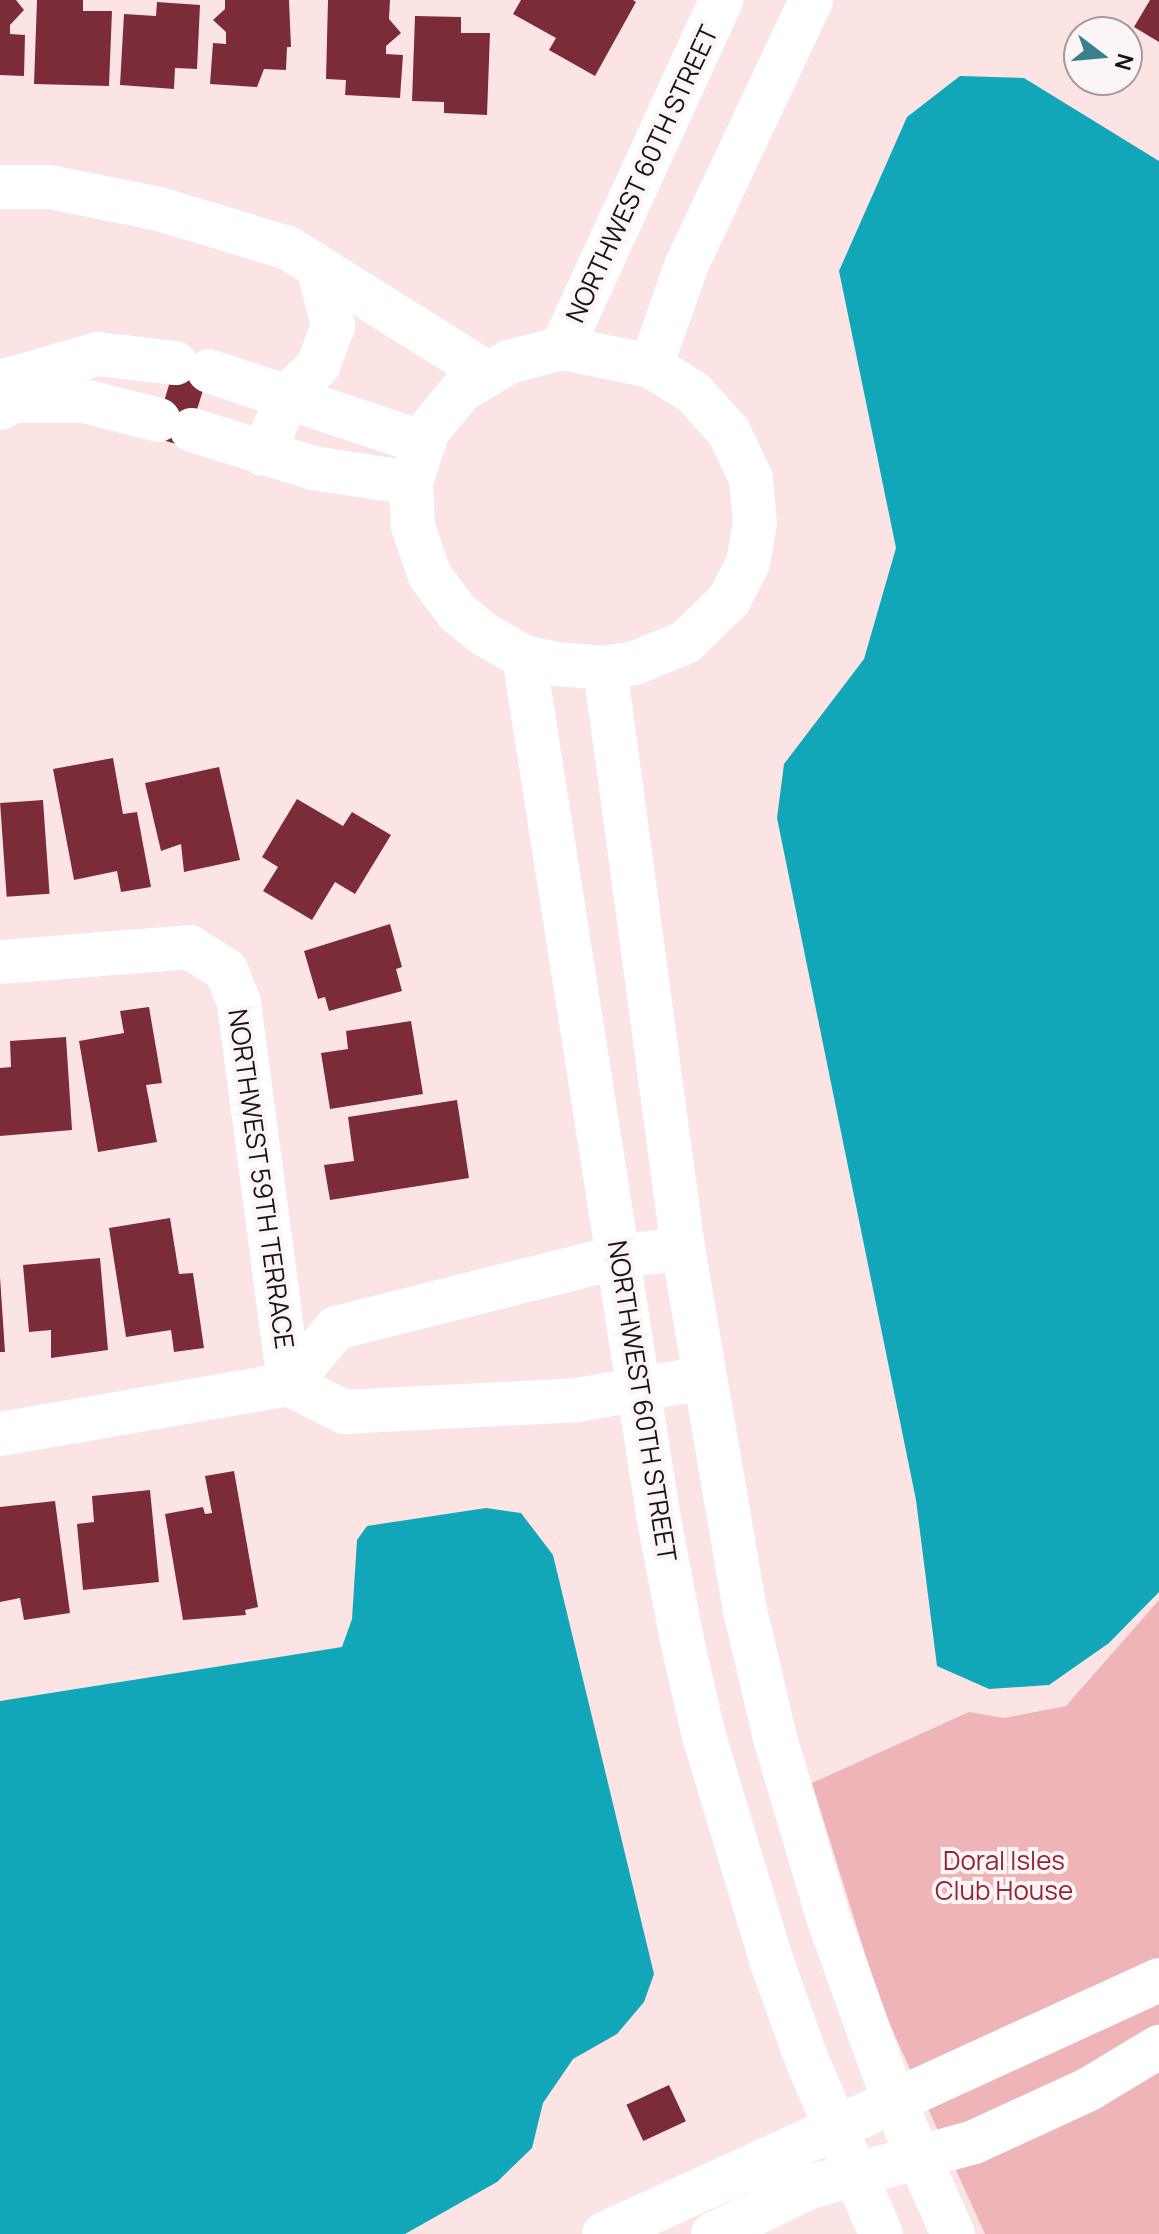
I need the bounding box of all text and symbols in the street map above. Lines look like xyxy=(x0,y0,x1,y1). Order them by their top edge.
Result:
north arrow xyxy=(1063,16,1143,96)
street label: NORTHWEST 60TH STREET xyxy=(559,20,725,328)
text: N xyxy=(1108,50,1141,74)
street label: NORTHWEST 59TH TERRACE xyxy=(222,1007,300,1351)
street label: NORTHWEST 60TH STREET xyxy=(601,1238,683,1564)
park label: Doral Isles Club House xyxy=(935,1845,1073,1906)

